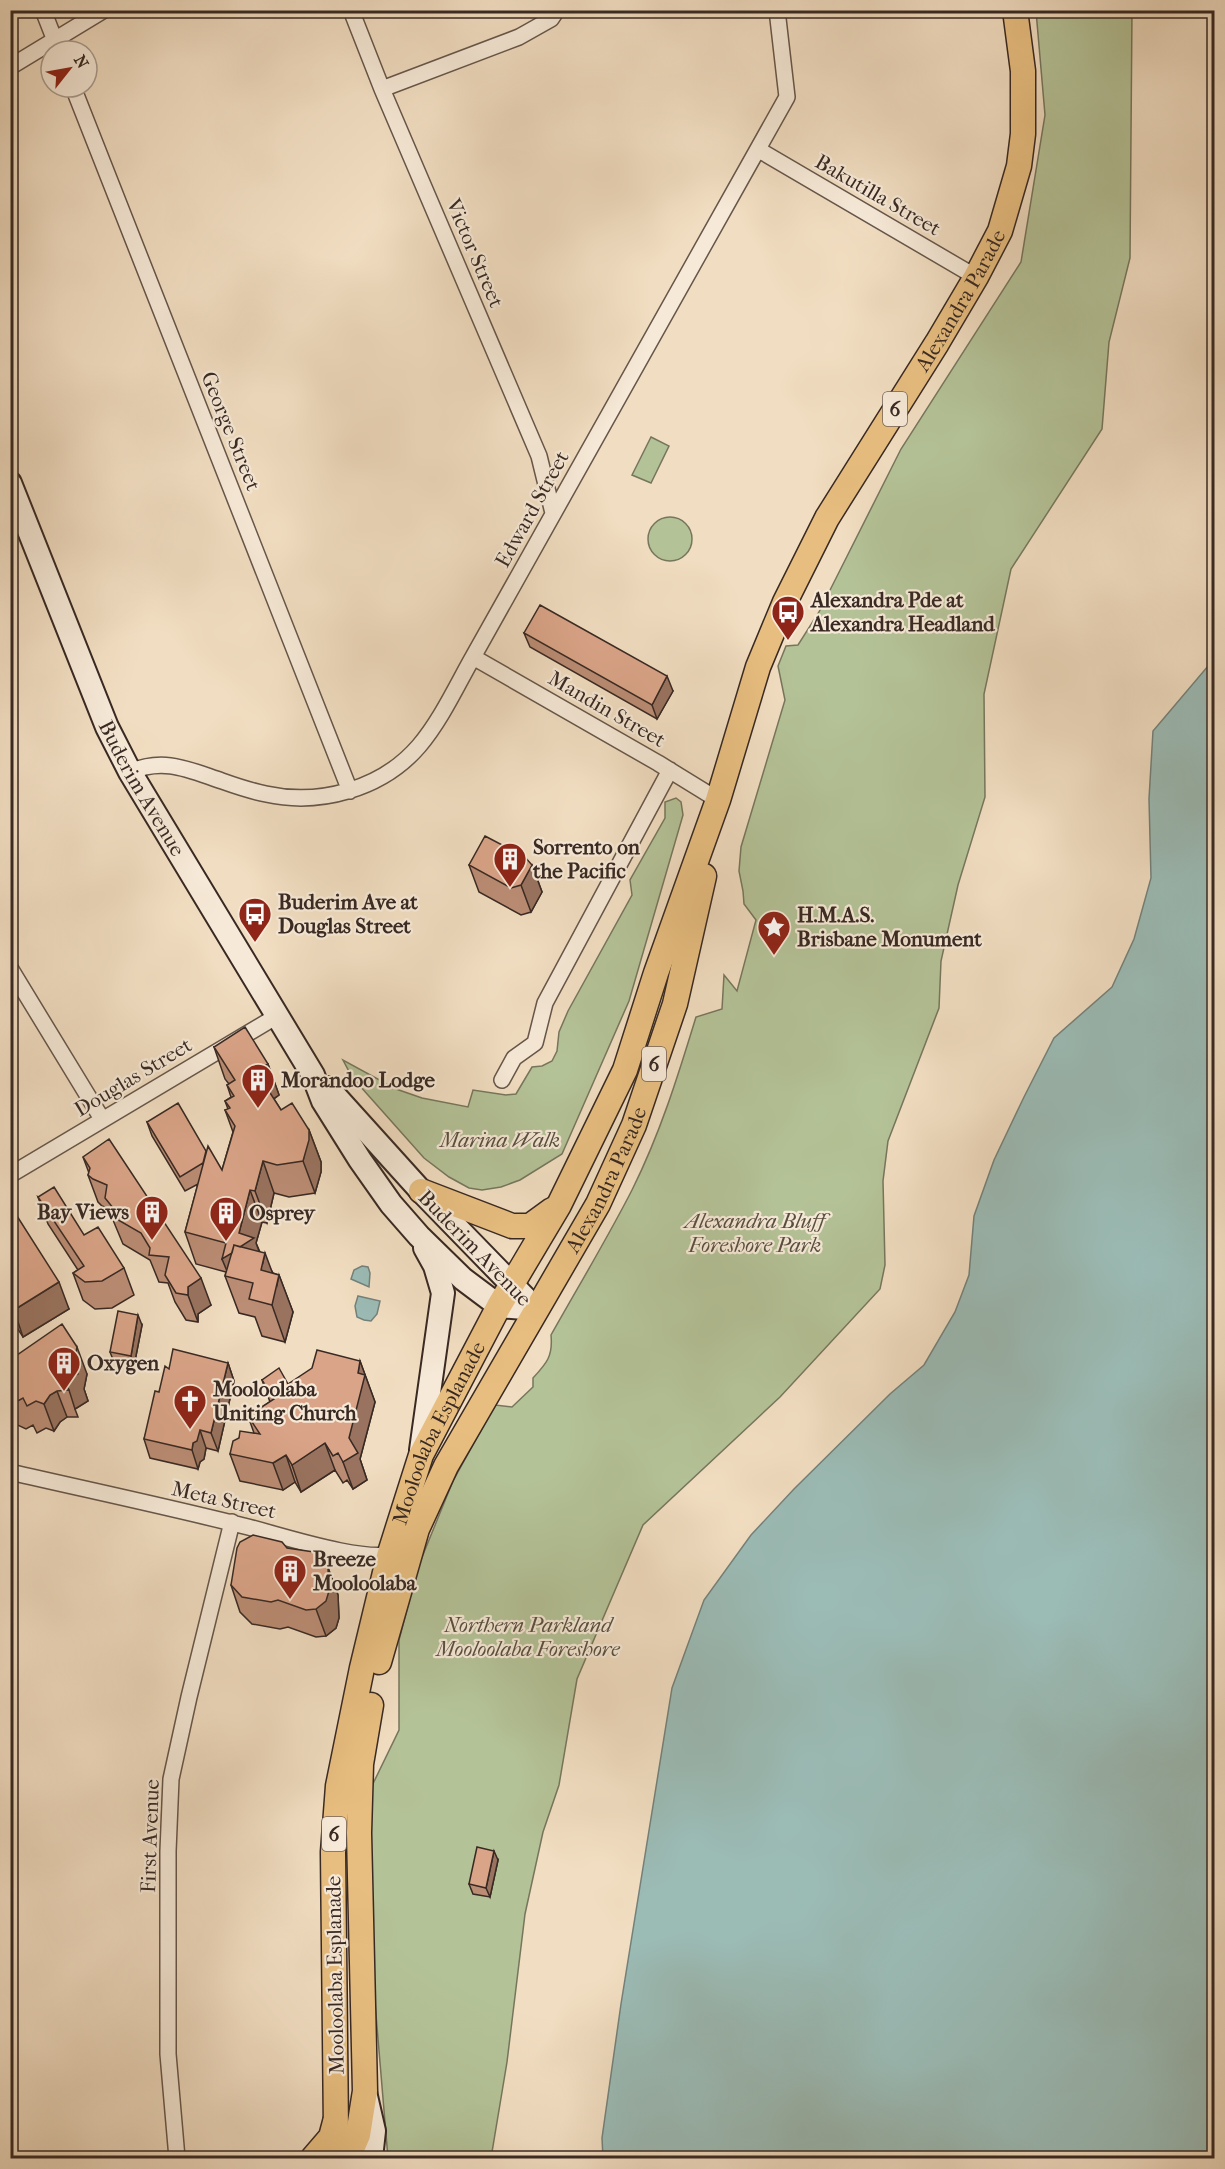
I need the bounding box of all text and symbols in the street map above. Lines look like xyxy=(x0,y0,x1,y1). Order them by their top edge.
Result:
north arrow xyxy=(39,39,99,99)
text: N xyxy=(70,51,93,72)
street label: Bakutilla Street xyxy=(811,149,945,241)
street label: Victor Street xyxy=(441,194,509,311)
street label: Alexandra Parade xyxy=(910,226,1011,377)
street label: George Street xyxy=(196,368,266,494)
road number: 6 xyxy=(883,392,907,426)
street label: Edward Street xyxy=(490,446,574,571)
place label: Alexandra Pde at Alexandra Headland xyxy=(809,588,995,636)
bus stop icon: Alexandra Pde at Alexandra Headland xyxy=(770,594,806,641)
street label: Mandin Street xyxy=(544,666,670,752)
street label: Buderim Avenue xyxy=(94,716,190,860)
place label: Sorrento on the Pacific xyxy=(532,835,641,883)
building icon: Sorrento on the Pacific xyxy=(492,841,528,888)
place label: Buderim Ave at Douglas Street xyxy=(278,890,418,938)
bus stop icon: Buderim Ave at Douglas Street xyxy=(237,896,273,943)
place label: H.M.A.S. Brisbane Monument xyxy=(797,903,982,951)
place icon: H.M.A.S. Brisbane Monument xyxy=(756,909,792,956)
street label: Douglas Street xyxy=(70,1032,197,1121)
road number: 6 xyxy=(642,1047,666,1081)
building icon: Morandoo Lodge xyxy=(240,1062,276,1109)
place label: Morandoo Lodge xyxy=(280,1068,436,1092)
street label: Alexandra Parade xyxy=(560,1104,651,1258)
park label: Marina Walk xyxy=(438,1128,560,1152)
street label: Buderim Avenue xyxy=(414,1185,536,1311)
building icon: Bay Views xyxy=(134,1194,170,1241)
building icon: Osprey xyxy=(208,1195,244,1242)
place label: Bay Views xyxy=(37,1200,129,1224)
place label: Osprey xyxy=(249,1201,317,1225)
park label: Alexandra Bluff Foreshore Park xyxy=(682,1209,831,1257)
street label: Mooloolaba Esplanade xyxy=(388,1337,490,1528)
building icon: Oxygen xyxy=(46,1345,82,1392)
place label: Oxygen xyxy=(87,1351,160,1375)
place label: Mooloolaba Uniting Church xyxy=(212,1377,357,1425)
church icon: Mooloolaba Uniting Church xyxy=(172,1383,208,1430)
street label: Meta Street xyxy=(169,1476,279,1524)
place label: Breeze Mooloolaba xyxy=(312,1547,417,1595)
building icon: Breeze Mooloolaba xyxy=(272,1553,308,1600)
park label: Northern Parkland Mooloolaba Foreshore xyxy=(434,1613,620,1661)
street label: First Avenue xyxy=(136,1779,164,1893)
road number: 6 xyxy=(322,1817,346,1851)
street label: Mooloolaba Esplanade xyxy=(321,1876,349,2074)

